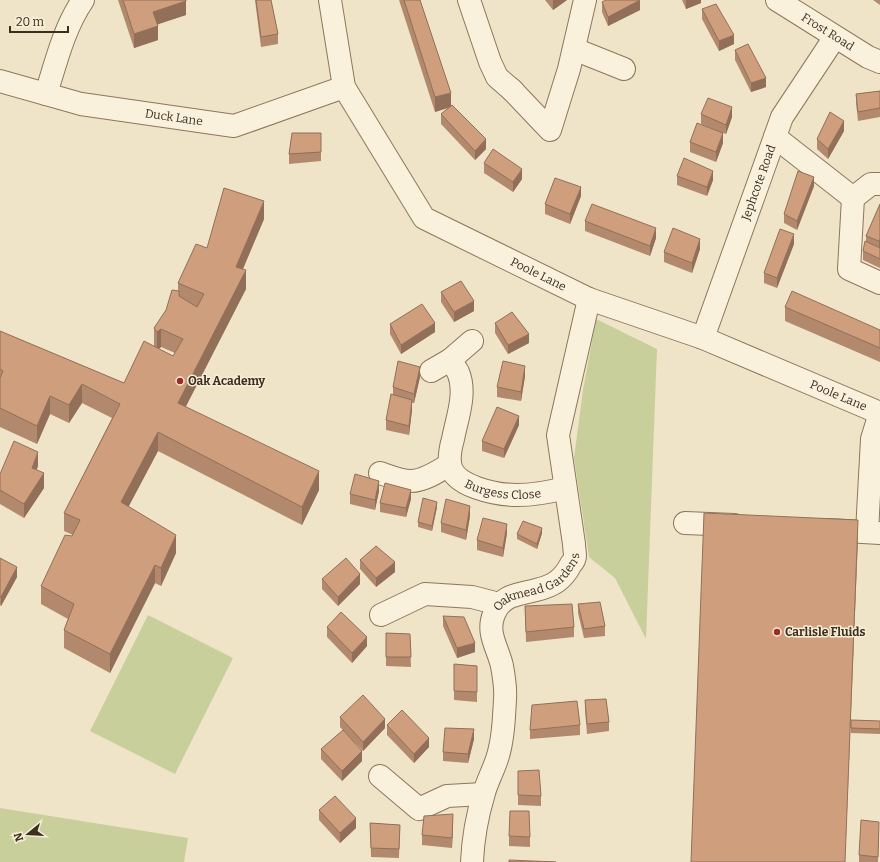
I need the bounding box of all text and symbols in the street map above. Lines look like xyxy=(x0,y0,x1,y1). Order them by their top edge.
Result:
scale bar xyxy=(10,8,68,34)
street label: Frost Road xyxy=(799,10,857,54)
text: 20 m xyxy=(16,15,45,29)
street label: Duck Lane xyxy=(144,106,204,128)
street label: Jephcote Road xyxy=(738,143,778,223)
street label: Poole Lane xyxy=(508,255,569,294)
place label: Oak Academy xyxy=(188,374,266,388)
marker: Oak Academy xyxy=(175,376,185,386)
street label: Poole Lane xyxy=(808,377,869,414)
street label: Burgess Close xyxy=(463,477,542,502)
street label: Oakmead Gardens xyxy=(490,553,582,614)
place label: Carlisle Fluids xyxy=(785,625,866,639)
marker: Carlisle Fluids xyxy=(772,627,782,637)
north arrow xyxy=(8,814,48,854)
text: N xyxy=(11,830,26,843)

